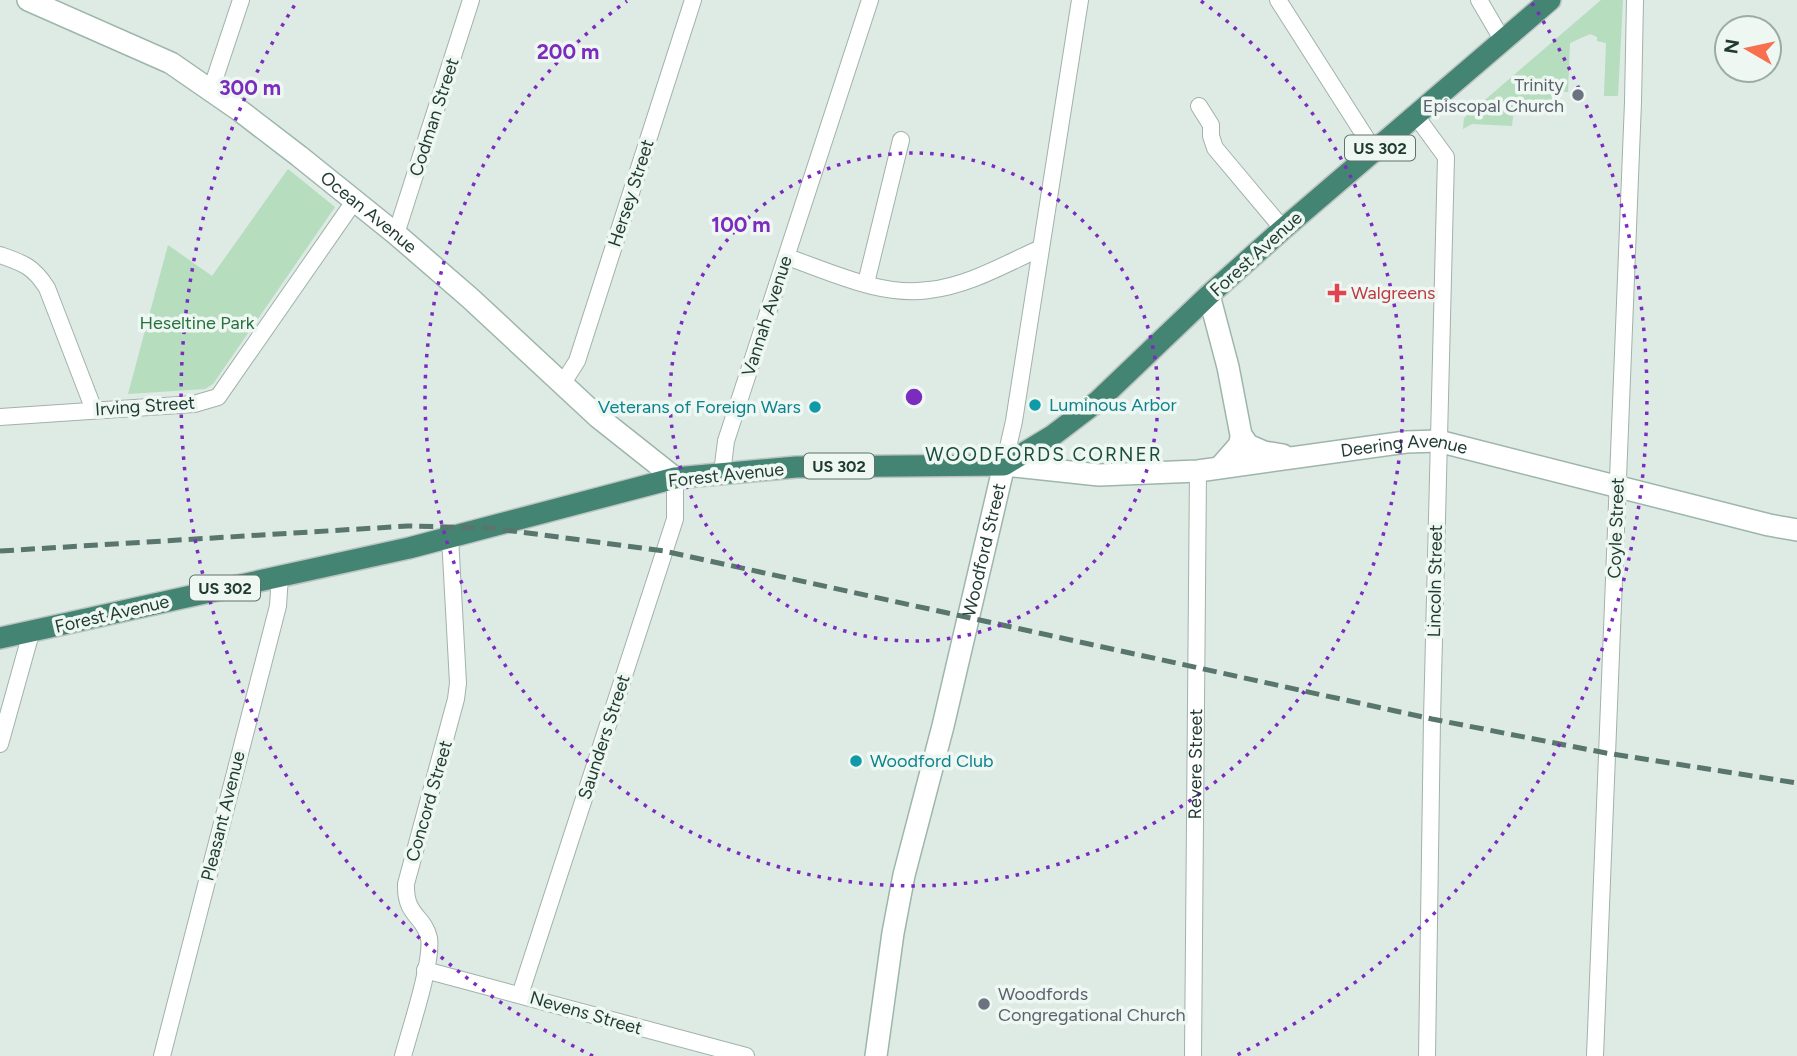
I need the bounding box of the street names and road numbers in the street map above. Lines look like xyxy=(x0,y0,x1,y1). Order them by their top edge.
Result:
street label: Codman Street xyxy=(404,55,464,179)
street label: Hersey Street xyxy=(603,136,659,250)
road number: US 302 xyxy=(1345,136,1415,160)
street label: Ocean Avenue xyxy=(316,166,422,258)
street label: Forest Avenue xyxy=(1205,207,1307,301)
street label: Vannah Avenue xyxy=(737,253,797,379)
street label: Irving Street xyxy=(94,392,196,420)
street label: Deering Avenue xyxy=(1339,430,1470,462)
road number: US 302 xyxy=(804,453,874,478)
street label: Forest Avenue xyxy=(667,458,785,492)
street label: Coyle Street xyxy=(1603,477,1629,579)
street label: Woodford Street xyxy=(958,481,1010,619)
street label: Lincoln Street xyxy=(1423,524,1447,637)
road number: US 302 xyxy=(190,576,260,600)
street label: Forest Avenue xyxy=(53,590,171,638)
street label: Saunders Street xyxy=(573,672,635,802)
street label: Revere Street xyxy=(1184,708,1207,819)
street label: Concord Street xyxy=(401,738,457,864)
street label: Pleasant Avenue xyxy=(196,749,250,883)
street label: Nevens Street xyxy=(527,986,645,1040)

